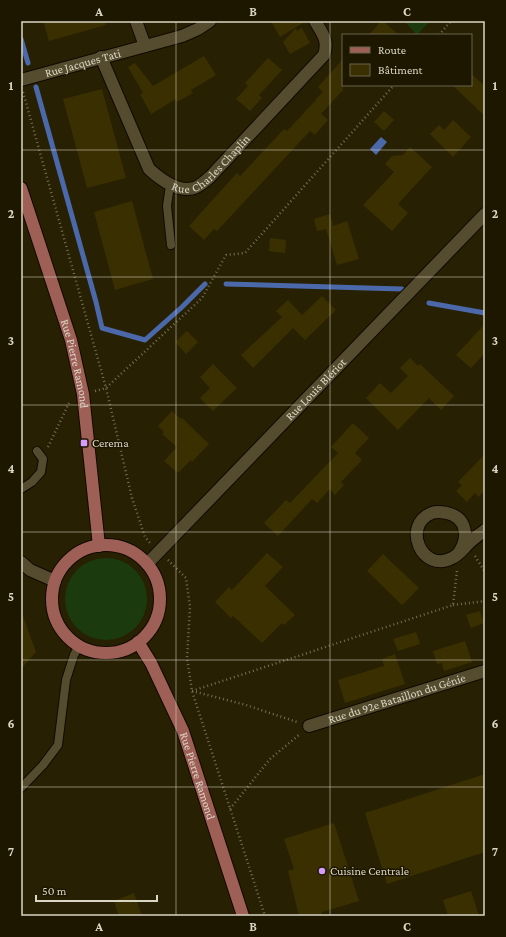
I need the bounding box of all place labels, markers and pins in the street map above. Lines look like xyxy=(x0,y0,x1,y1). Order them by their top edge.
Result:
place label: Cerema xyxy=(92,436,129,450)
marker: Cerema xyxy=(79,438,89,448)
place label: Cuisine Centrale xyxy=(330,864,409,878)
marker: Cuisine Centrale xyxy=(317,866,327,876)

